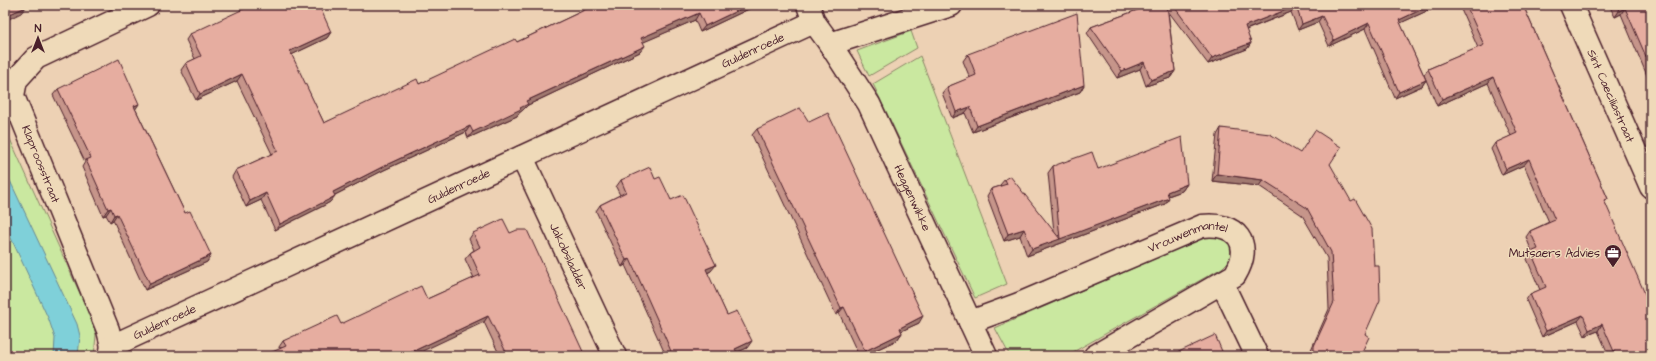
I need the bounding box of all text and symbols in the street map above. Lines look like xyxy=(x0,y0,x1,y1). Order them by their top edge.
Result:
north arrow xyxy=(18,18,58,58)
text: N xyxy=(35,21,42,36)
street label: Guldenroede xyxy=(719,29,788,73)
street label: Sint Caeciliastraat xyxy=(1582,47,1638,145)
street label: Klaproosstraat xyxy=(17,123,64,206)
street label: Heggenwikke xyxy=(889,162,935,234)
street label: Guldenroede xyxy=(425,164,494,208)
street label: Vrouwenmantel xyxy=(1145,217,1231,257)
street label: Jakobsladder xyxy=(545,220,591,294)
office icon: Mutsaers Advies xyxy=(1603,243,1623,268)
place label: Mutsaers Advies xyxy=(1509,245,1600,262)
street label: Guldenroede xyxy=(130,300,199,344)

